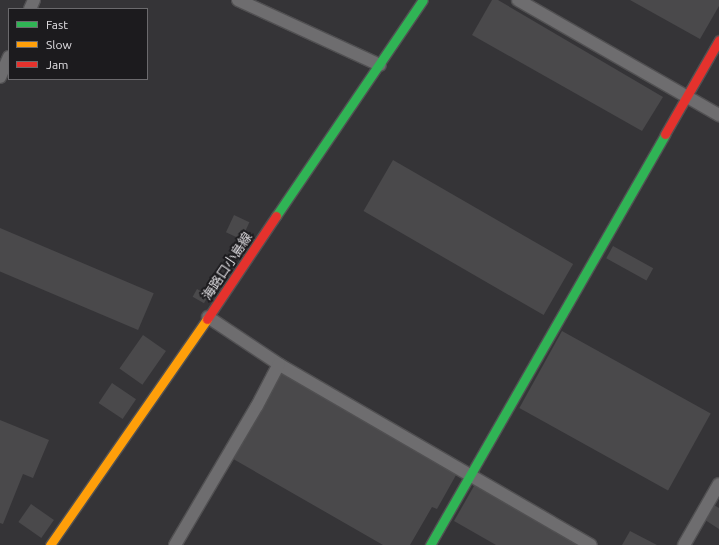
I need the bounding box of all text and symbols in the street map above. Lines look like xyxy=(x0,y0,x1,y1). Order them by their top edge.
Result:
legend xyxy=(8,8,148,80)
text: Fast xyxy=(46,18,68,31)
text: Slow xyxy=(46,38,72,51)
text: Jam xyxy=(46,58,68,71)
street label: 海路口小島線 xyxy=(199,229,255,303)

